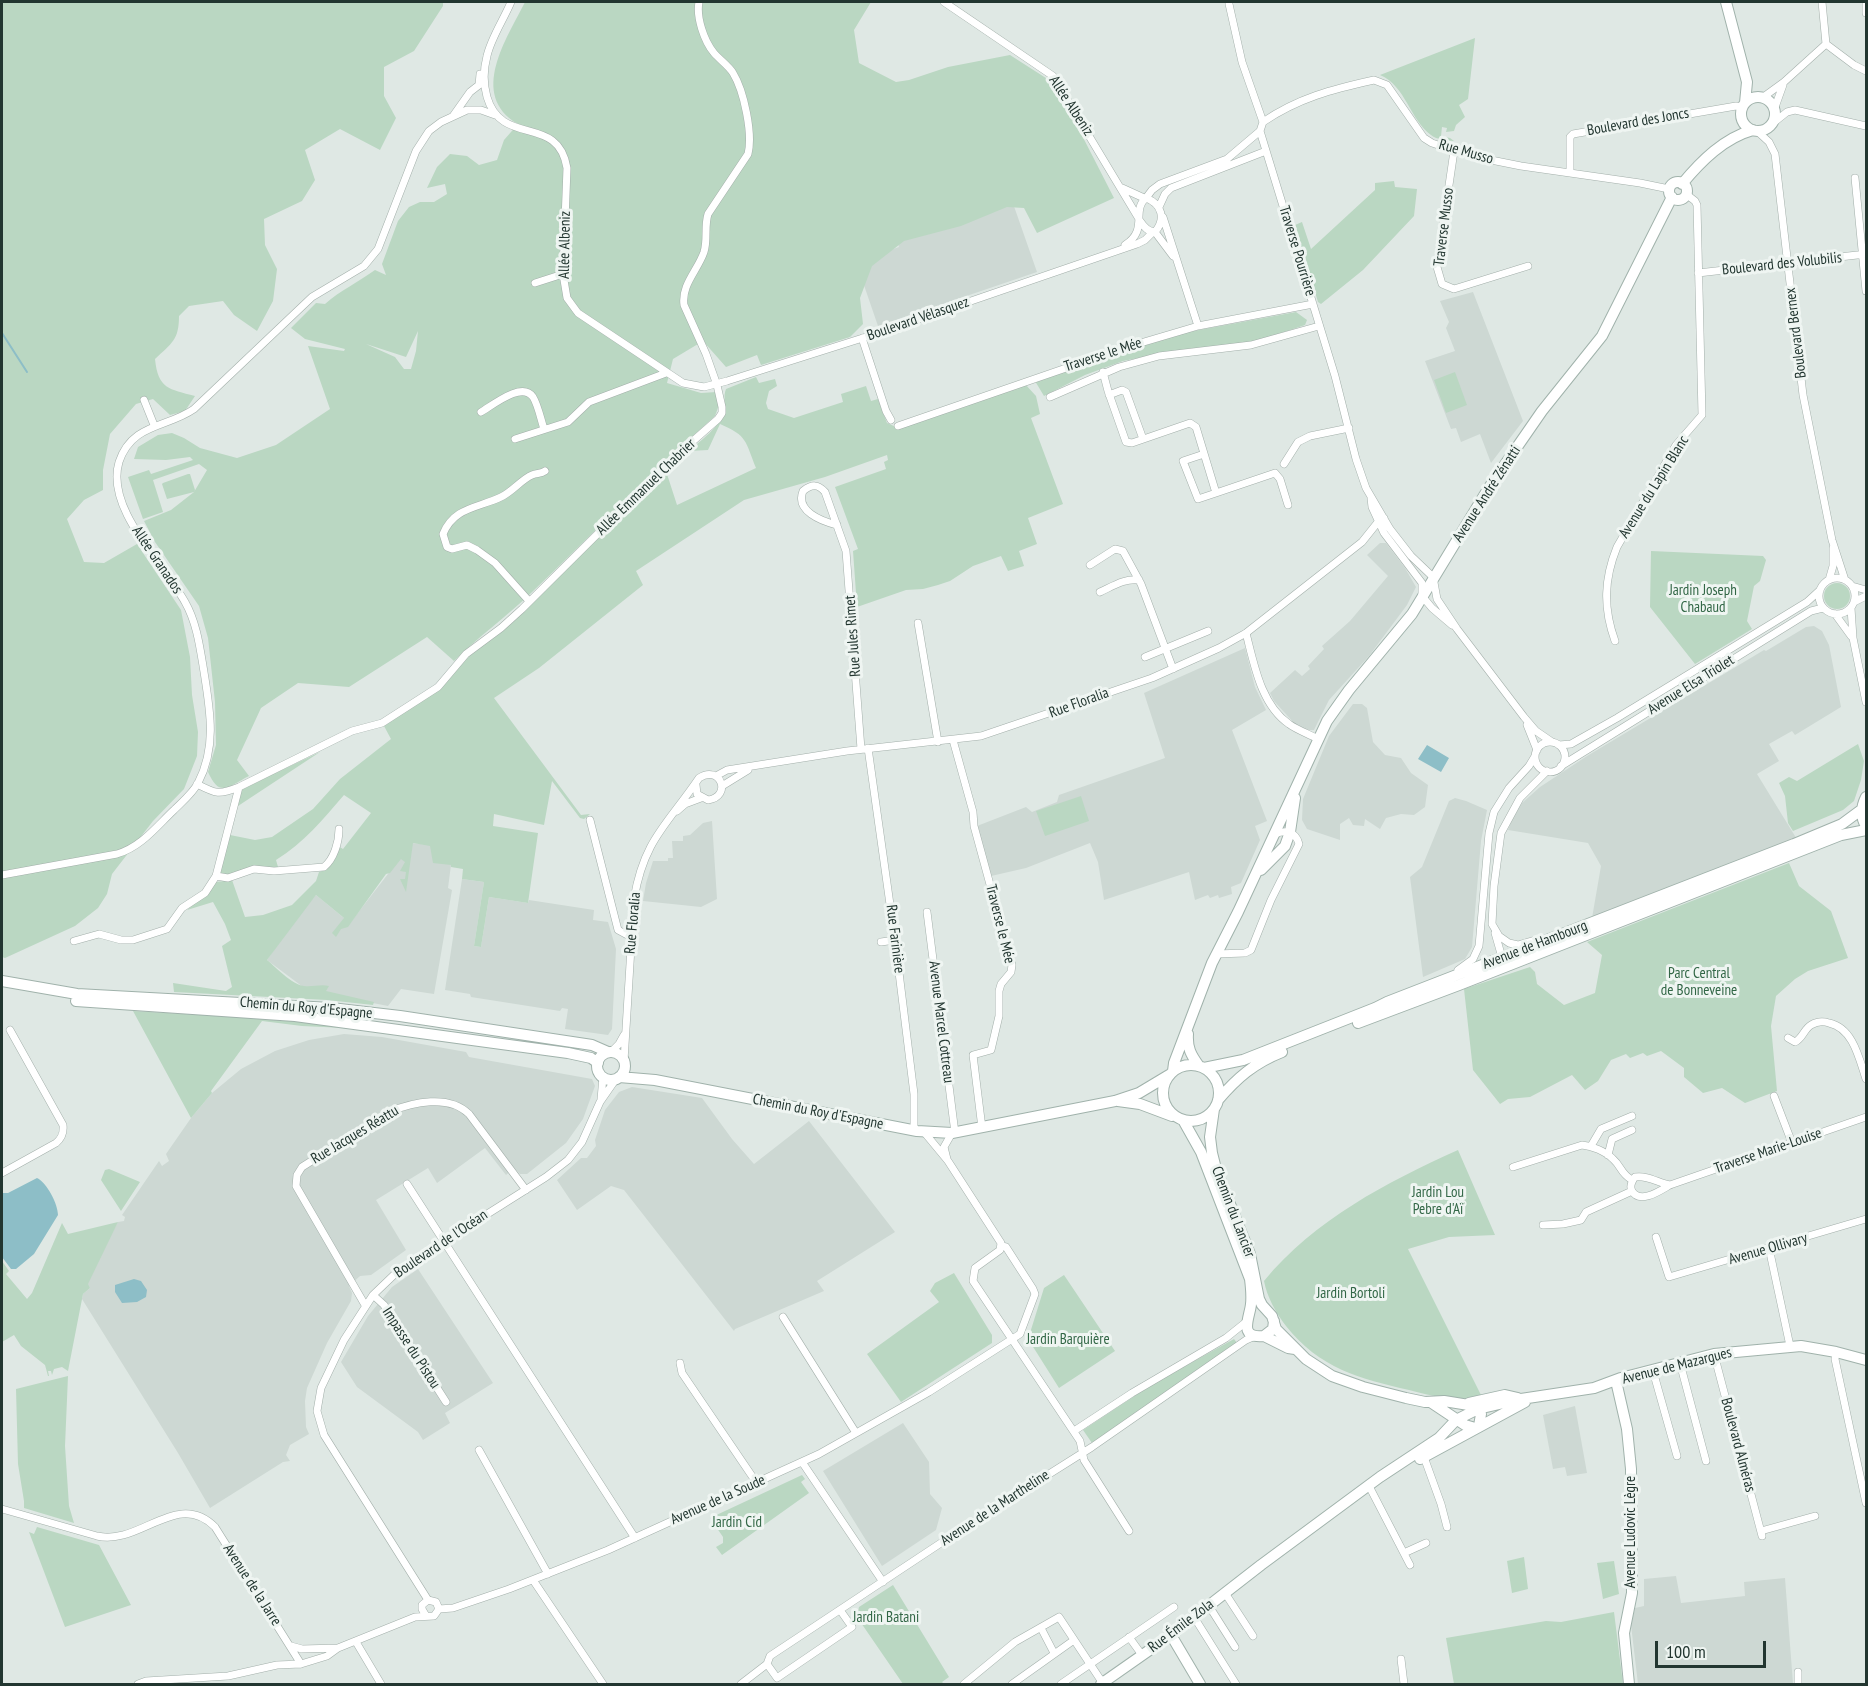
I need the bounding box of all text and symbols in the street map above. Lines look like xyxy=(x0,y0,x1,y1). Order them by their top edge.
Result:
street label: Allée Albeniz xyxy=(1045,73,1097,139)
street label: Boulevard des Joncs xyxy=(1586,104,1690,140)
street label: Rue Musso xyxy=(1437,136,1495,168)
street label: Traverse Musso xyxy=(1430,187,1458,267)
street label: Traverse Pourrière xyxy=(1275,204,1319,298)
street label: Allée Albeniz xyxy=(555,211,575,279)
street label: Boulevard des Volubilis xyxy=(1721,249,1843,279)
street label: Boulevard Bernex xyxy=(1782,287,1810,379)
street label: Boulevard Vélasquez xyxy=(865,293,971,345)
street label: Traverse le Mée xyxy=(1062,334,1144,376)
street label: Avenue du Lapin Blanc xyxy=(1615,432,1693,542)
street label: Allée Emmanuel Chabrier xyxy=(593,435,699,539)
street label: Avenue André Zénatti xyxy=(1449,443,1525,545)
street label: Allée Granados xyxy=(128,523,186,597)
park label: Jardin Joseph Chabaud xyxy=(1669,582,1737,617)
street label: Rue Jules Rimet xyxy=(841,595,865,677)
street label: Avenue Elsa Triolet xyxy=(1645,651,1737,719)
street label: Rue Floralia xyxy=(1047,684,1111,722)
street label: Traverse le Mée xyxy=(981,883,1019,965)
street label: Rue Floralia xyxy=(621,891,645,955)
street label: Rue Farinière xyxy=(882,904,908,974)
street label: Avenue de Hambourg xyxy=(1480,917,1590,973)
street label: Avenue Marcel Cottreau xyxy=(925,960,957,1084)
park label: Parc Central de Bonneveine xyxy=(1661,965,1737,1000)
street label: Chemin du Roy d'Espagne xyxy=(239,993,373,1023)
street label: Chemin du Roy d'Espagne xyxy=(751,1090,885,1134)
street label: Rue Jacques Réattu xyxy=(308,1102,402,1168)
street label: Traverse Marie-Louise xyxy=(1712,1124,1824,1178)
street label: Chemin du Lancier xyxy=(1207,1164,1259,1260)
park label: Jardin Lou Pebre d'Aï xyxy=(1412,1184,1464,1219)
street label: Boulevard de l'Océan xyxy=(391,1206,491,1282)
street label: Avenue Ollivary xyxy=(1727,1229,1809,1269)
park label: Jardin Bortoli xyxy=(1317,1285,1385,1303)
street label: Impasse du Pistou xyxy=(378,1304,444,1392)
park label: Jardin Barquière xyxy=(1026,1331,1110,1349)
street label: Avenue de Mazargues xyxy=(1620,1344,1734,1388)
street label: Boulevard Alméras xyxy=(1717,1396,1759,1494)
street label: Avenue de la Martheline xyxy=(937,1466,1053,1550)
street label: Avenue de la Soude xyxy=(668,1471,768,1529)
street label: Avenue Ludovic Lègre xyxy=(1622,1476,1640,1588)
park label: Jardin Cid xyxy=(712,1514,762,1532)
street label: Avenue de la Jarre xyxy=(219,1541,285,1629)
street label: Rue Émile Zola xyxy=(1145,1596,1217,1656)
park label: Jardin Batani xyxy=(853,1609,919,1627)
scale bar xyxy=(1658,1629,1769,1667)
text: 100 m xyxy=(1666,1640,1706,1663)

